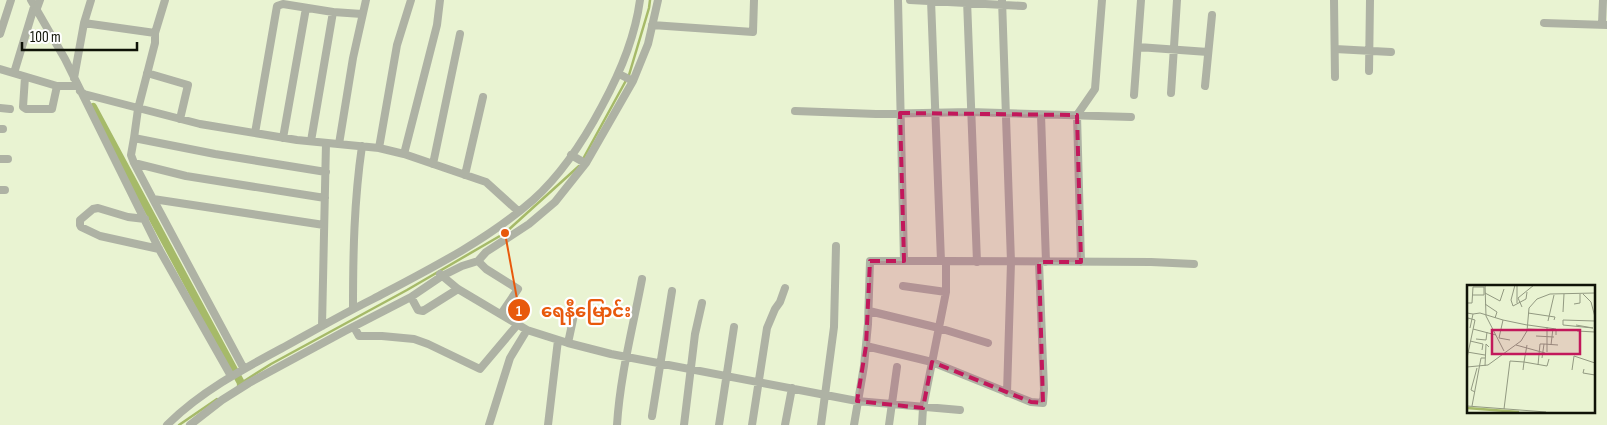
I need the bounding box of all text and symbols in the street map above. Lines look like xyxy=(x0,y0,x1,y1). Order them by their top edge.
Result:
scale bar xyxy=(22,20,138,52)
text: 100 m xyxy=(30,28,61,47)
inset map xyxy=(1467,285,1594,412)
callout: ရေနီမြောင်း xyxy=(506,294,641,327)
text: ရေနီမြောင်း xyxy=(541,299,631,325)
text: 1 xyxy=(516,302,522,321)

